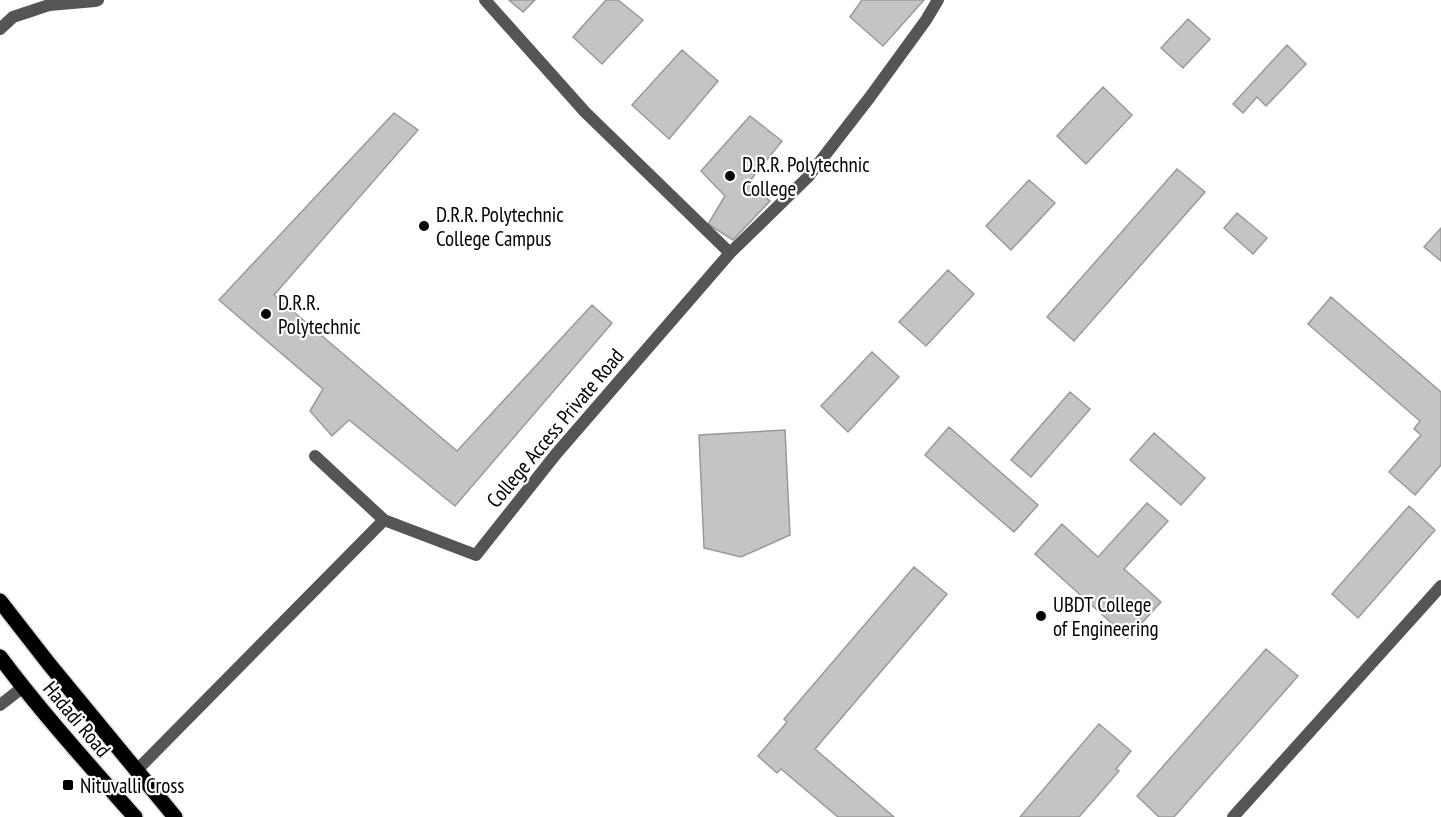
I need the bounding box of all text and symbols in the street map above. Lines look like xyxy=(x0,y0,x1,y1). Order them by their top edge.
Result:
place label: D.R.R. Polytechnic College xyxy=(742,151,870,202)
marker: D.R.R. Polytechnic College xyxy=(723,169,737,183)
place label: D.R.R. Polytechnic College Campus xyxy=(436,201,564,252)
marker: D.R.R. Polytechnic College Campus xyxy=(417,219,431,233)
place label: D.R.R. Polytechnic xyxy=(278,289,361,340)
marker: D.R.R. Polytechnic xyxy=(259,307,273,321)
street label: College Access Private Road xyxy=(481,343,629,513)
place label: UBDT College of Engineering xyxy=(1053,591,1159,642)
marker: UBDT College of Engineering xyxy=(1034,609,1048,623)
street label: Hadadi Road xyxy=(37,675,117,763)
place label: Nituvalli Cross xyxy=(80,772,184,799)
marker: Nituvalli Cross xyxy=(61,778,75,792)

